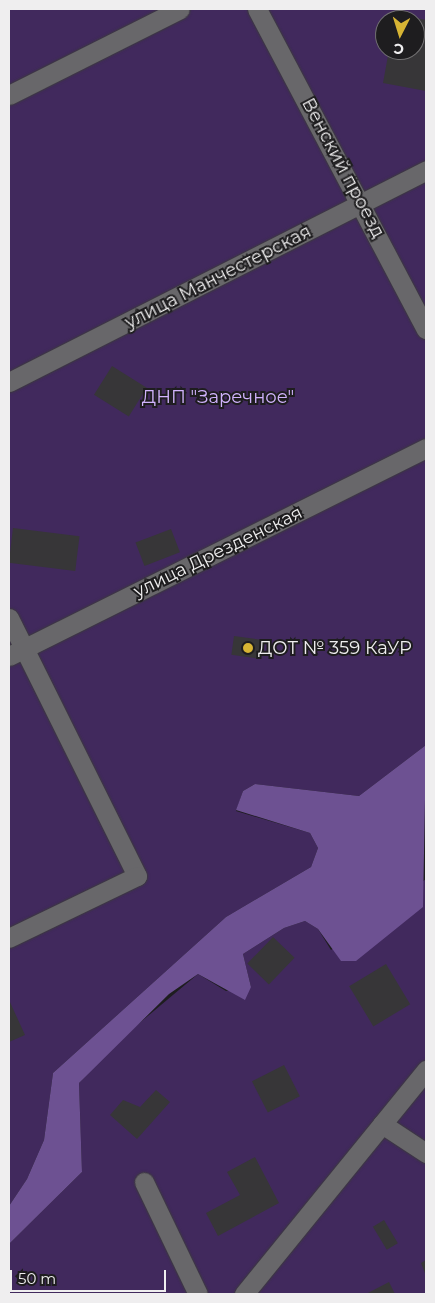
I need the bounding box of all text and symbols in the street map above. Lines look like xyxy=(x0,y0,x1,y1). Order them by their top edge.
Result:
north arrow xyxy=(375,10,425,60)
text: С xyxy=(393,40,405,58)
street label: Венский проезд xyxy=(297,94,389,242)
street label: улица Манчестерская xyxy=(121,221,315,333)
park label: ДНП "Заречное" xyxy=(142,386,294,408)
street label: улица Дрезденская xyxy=(130,502,306,602)
place label: ДОТ № 359 КаУР xyxy=(258,637,412,659)
marker: ДОТ № 359 КаУР xyxy=(242,642,254,654)
scale bar xyxy=(12,1260,169,1292)
text: 50 m xyxy=(18,1269,56,1288)

